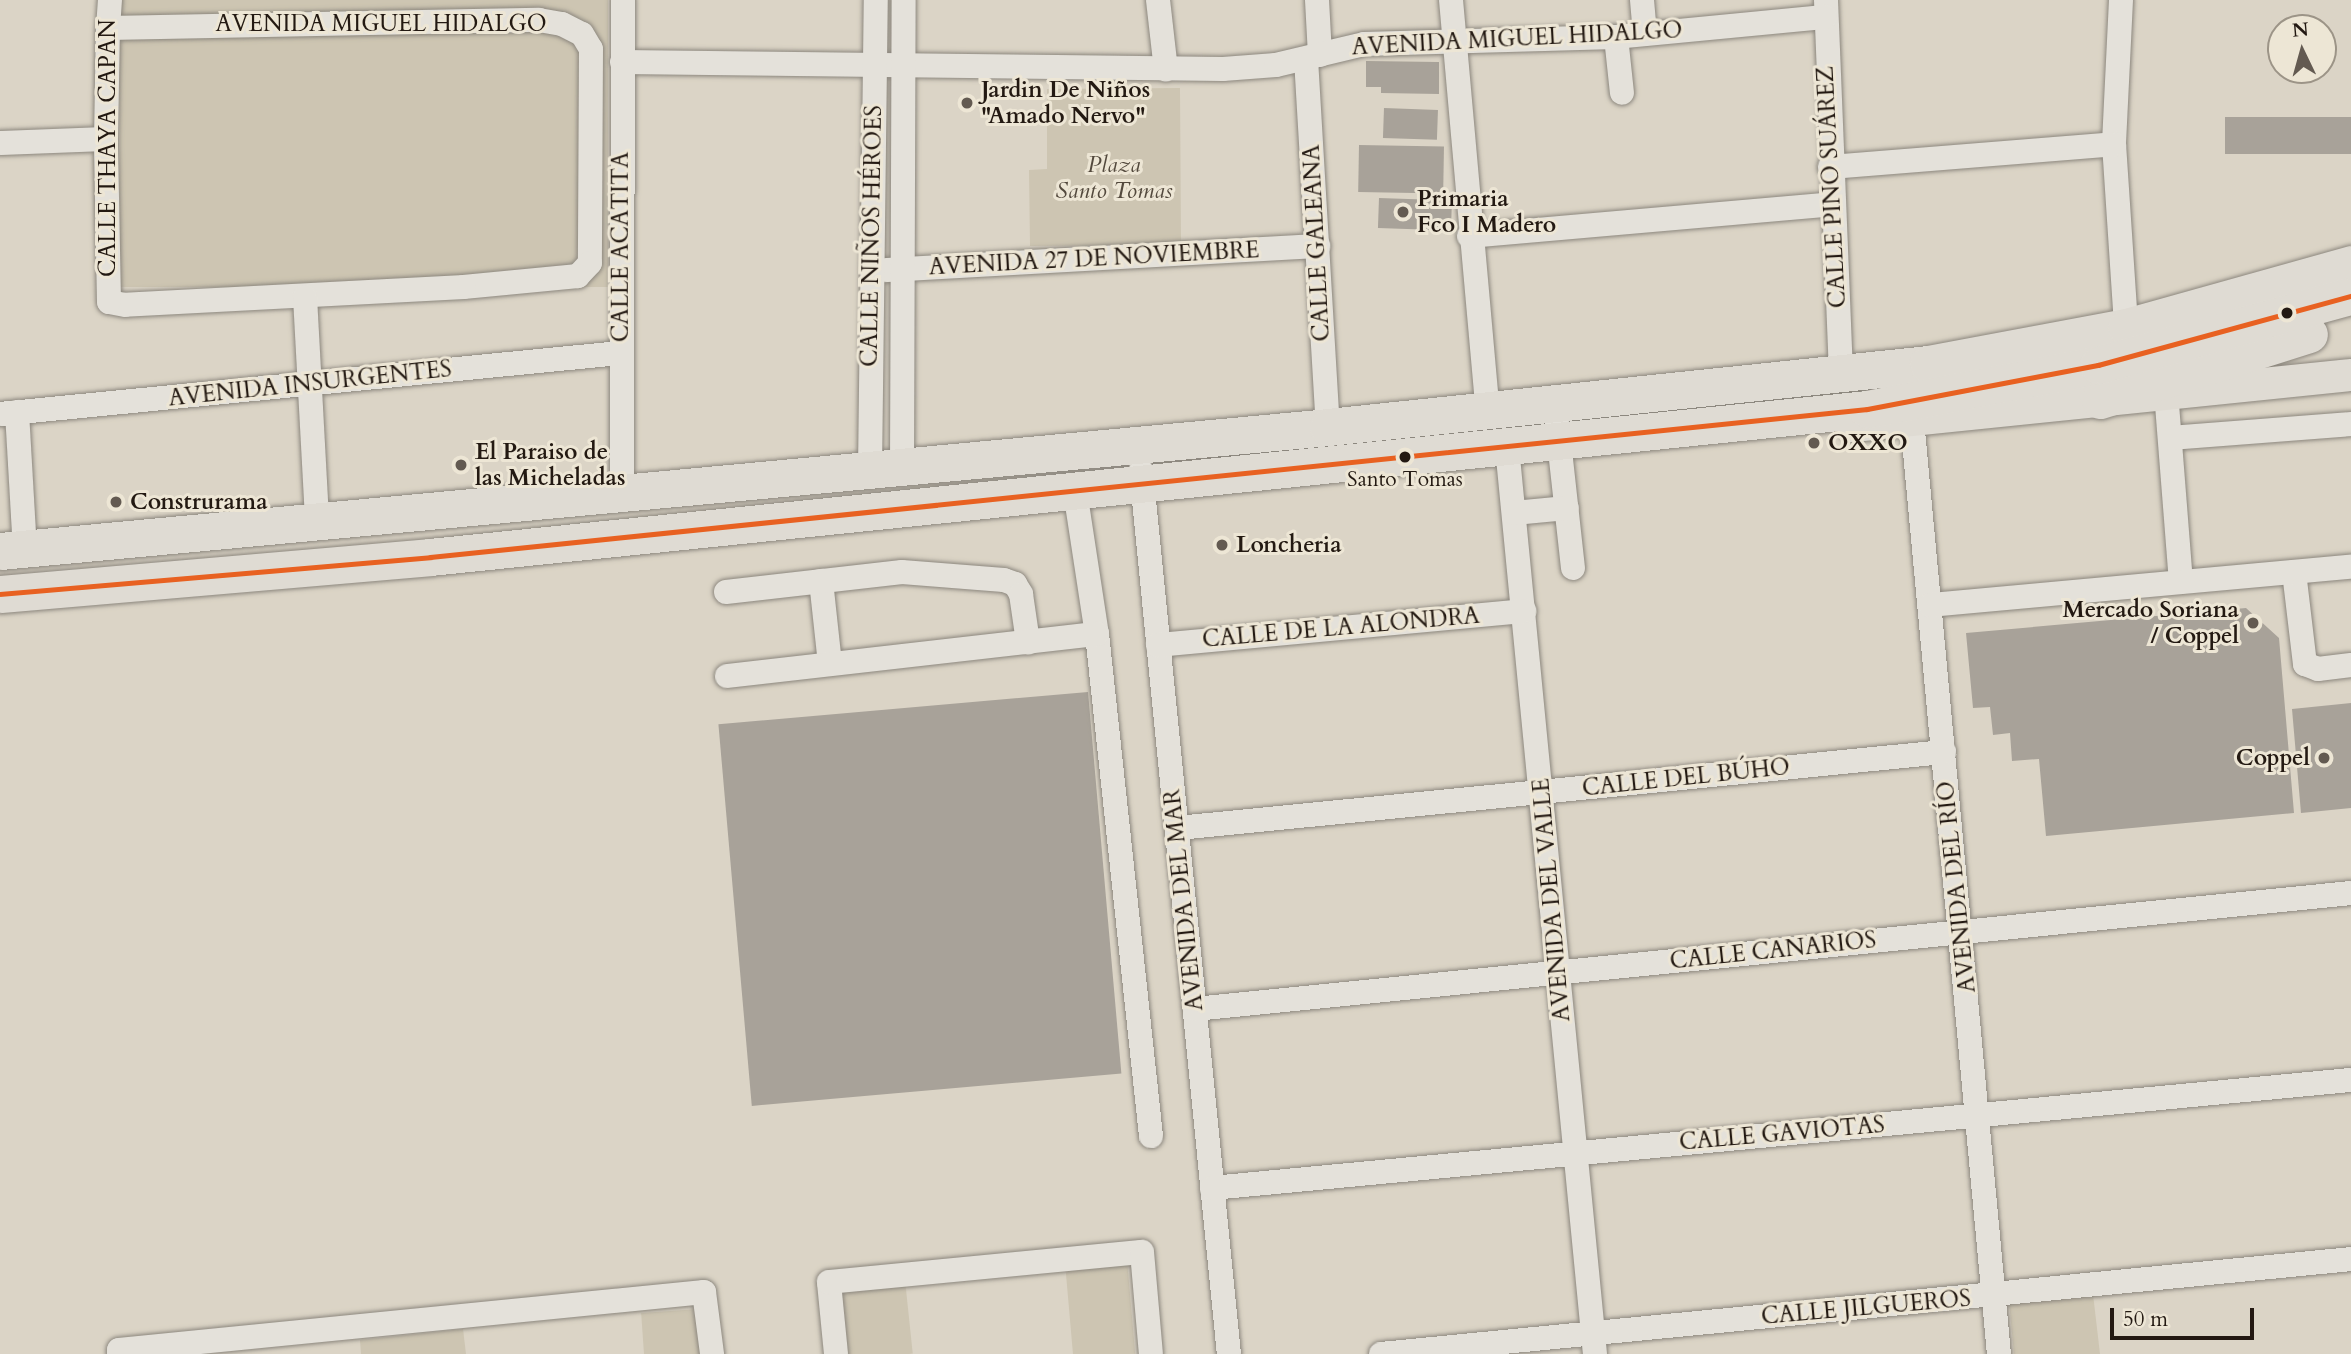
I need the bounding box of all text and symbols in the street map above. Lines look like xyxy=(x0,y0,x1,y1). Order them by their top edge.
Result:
street label: AVENIDA MIGUEL HIDALGO xyxy=(215,10,547,38)
north arrow xyxy=(2267,14,2337,84)
text: N xyxy=(2291,16,2310,44)
street label: AVENIDA MIGUEL HIDALGO xyxy=(1351,17,1683,61)
street label: CALLE THAYA CAPAN xyxy=(94,19,122,277)
street label: CALLE PINO SUÁREZ xyxy=(1812,65,1852,309)
place label: Jardin De Niños "Amado Nervo" xyxy=(981,76,1150,130)
marker: Jardin De Niños "Amado Nervo" xyxy=(959,95,975,111)
street label: CALLE NIÑOS HÉROES xyxy=(856,105,888,367)
street label: CALLE GALEANA xyxy=(1298,144,1336,342)
park label: Plaza Santo Tomas xyxy=(1055,151,1173,205)
street label: CALLE ACATITA xyxy=(607,152,635,342)
place label: Primaria Fco I Madero xyxy=(1417,185,1556,239)
marker: Primaria Fco I Madero xyxy=(1395,204,1411,220)
street label: AVENIDA 27 DE NOVIEMBRE xyxy=(928,237,1260,281)
unlabelled marker xyxy=(2280,306,2294,320)
street label: AVENIDA INSURGENTES xyxy=(167,355,453,413)
place label: OXXO xyxy=(1828,429,1908,457)
marker: OXXO xyxy=(1806,435,1822,451)
place label: El Paraiso de las Micheladas xyxy=(475,438,625,492)
marker: Santo Tomas xyxy=(1398,450,1412,464)
marker: El Paraiso de las Micheladas xyxy=(453,457,469,473)
place label: Santo Tomas xyxy=(1347,467,1463,493)
place label: Construrama xyxy=(130,488,268,516)
marker: Construrama xyxy=(108,494,124,510)
place label: Loncheria xyxy=(1236,531,1342,559)
marker: Loncheria xyxy=(1214,537,1230,553)
place label: Mercado Soriana / Coppel xyxy=(2063,596,2239,650)
street label: CALLE DE LA ALONDRA xyxy=(1201,602,1481,654)
marker: Mercado Soriana / Coppel xyxy=(2245,615,2261,631)
place label: Coppel xyxy=(2236,744,2310,772)
marker: Coppel xyxy=(2316,750,2332,766)
street label: CALLE DEL BÚHO xyxy=(1581,753,1791,803)
street label: AVENIDA DEL VALLE xyxy=(1528,777,1576,1023)
street label: AVENIDA DEL RÍO xyxy=(1932,780,1982,994)
street label: AVENIDA DEL MAR xyxy=(1159,788,1209,1012)
street label: CALLE CANARIOS xyxy=(1668,926,1878,976)
street label: CALLE GAVIOTAS xyxy=(1678,1111,1886,1157)
street label: CALLE JILGUEROS xyxy=(1760,1285,1972,1331)
scale bar xyxy=(2113,1294,2256,1338)
text: 50 m xyxy=(2123,1305,2168,1334)

